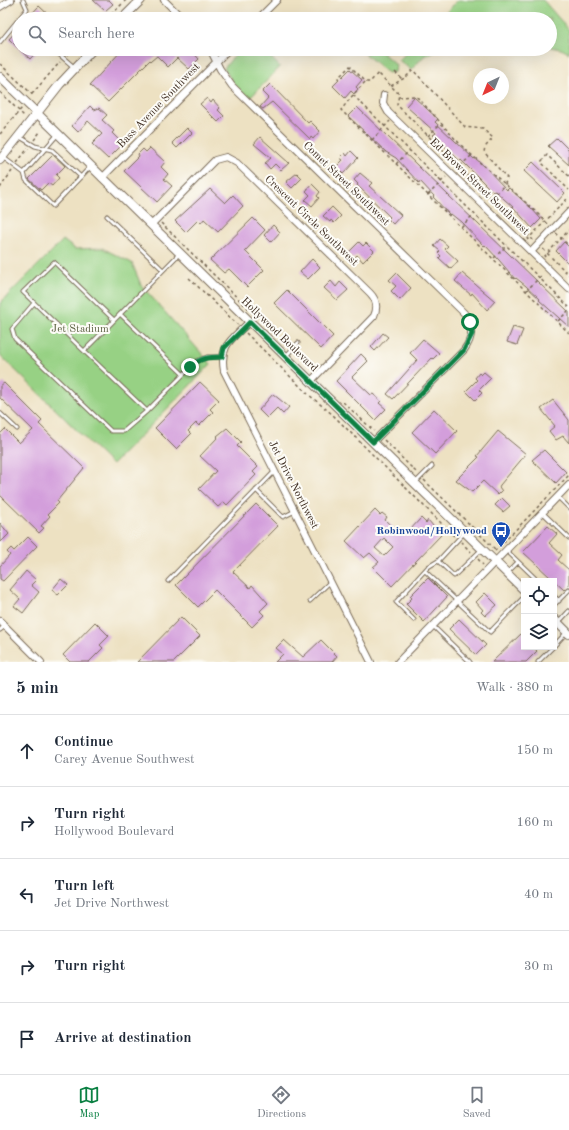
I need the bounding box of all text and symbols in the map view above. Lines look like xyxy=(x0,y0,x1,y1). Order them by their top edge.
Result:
search box xyxy=(12,12,557,56)
icon: search xyxy=(26,23,48,45)
text: Search here xyxy=(58,27,135,42)
street label: Bass Avenue Southwest xyxy=(116,61,202,151)
north arrow xyxy=(473,68,509,104)
street label: Ed Brown Street Southwest xyxy=(427,137,531,237)
street label: Comet Street Southwest xyxy=(301,140,391,228)
street label: Crescent Circle Southwest xyxy=(262,174,360,268)
street label: Hollywood Boulevard xyxy=(239,296,320,374)
route start xyxy=(461,313,479,331)
park label: Jet Stadium xyxy=(51,324,109,335)
route end xyxy=(181,358,199,376)
street label: Jet Drive Northwest xyxy=(266,439,320,531)
bus stop icon: Robinwood/Hollywood xyxy=(490,520,512,548)
place label: Robinwood/Hollywood xyxy=(376,526,487,537)
map controls xyxy=(521,578,557,650)
button: locate xyxy=(521,578,557,614)
button: layers xyxy=(521,614,557,650)
text: 5 min xyxy=(16,680,59,697)
text: Walk · 380 m xyxy=(476,681,553,694)
text: Continue xyxy=(54,735,113,750)
icon: ahead xyxy=(16,740,38,762)
text: 150 m xyxy=(516,744,553,757)
text: Carey Avenue Southwest xyxy=(54,753,195,766)
text: Turn right xyxy=(54,807,125,822)
icon: right xyxy=(16,812,38,834)
text: 160 m xyxy=(516,816,553,829)
text: Hollywood Boulevard xyxy=(54,825,174,838)
text: Turn left xyxy=(54,879,114,894)
icon: left xyxy=(16,884,38,906)
text: 40 m xyxy=(524,888,553,901)
text: Jet Drive Northwest xyxy=(54,897,169,910)
icon: right xyxy=(16,956,38,978)
text: Turn right xyxy=(54,959,125,974)
text: 30 m xyxy=(524,960,553,973)
icon: arrive xyxy=(16,1028,38,1050)
text: Arrive at destination xyxy=(54,1031,192,1046)
tab: Map xyxy=(78,1084,100,1122)
tab: Directions xyxy=(257,1084,306,1122)
tab: Saved xyxy=(463,1084,491,1122)

